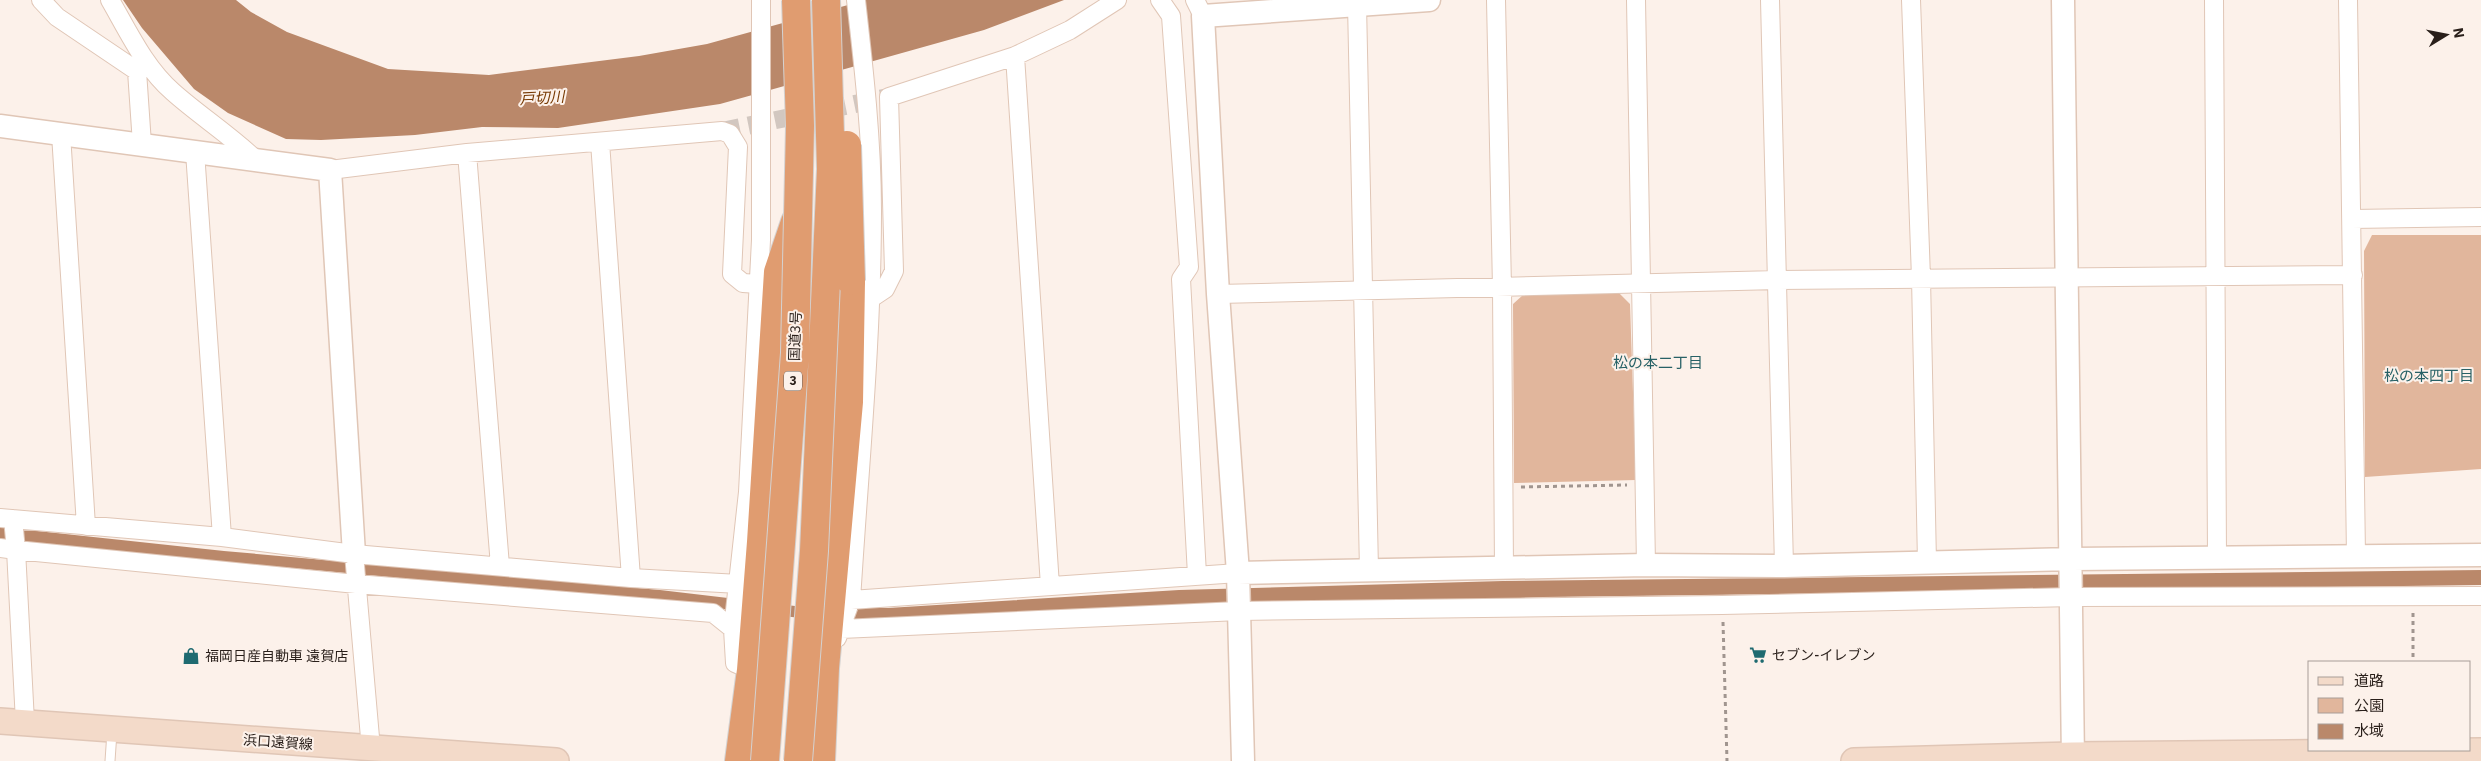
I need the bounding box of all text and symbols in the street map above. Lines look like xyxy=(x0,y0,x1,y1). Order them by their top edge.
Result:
north arrow xyxy=(2421,10,2471,60)
text: N xyxy=(2449,26,2469,39)
water label: 戸切川 xyxy=(519,87,567,108)
street label: 国道3号 xyxy=(785,310,805,362)
district label: 松の本二丁目 xyxy=(1613,353,1703,372)
district label: 松の本四丁目 xyxy=(2384,366,2474,385)
road number: 3 xyxy=(784,372,802,391)
supermarket icon: セブン-イレブン xyxy=(1748,645,1768,665)
shop icon: 福岡日産自動車 遠賀店 xyxy=(181,646,201,666)
place label: セブン-イレブン xyxy=(1772,646,1876,664)
place label: 福岡日産自動車 遠賀店 xyxy=(205,647,348,665)
legend xyxy=(2308,661,2471,751)
text: 道路 xyxy=(2354,671,2384,690)
text: 公園 xyxy=(2354,696,2384,715)
text: 水域 xyxy=(2354,721,2384,740)
street label: 浜口遠賀線 xyxy=(242,731,314,753)

